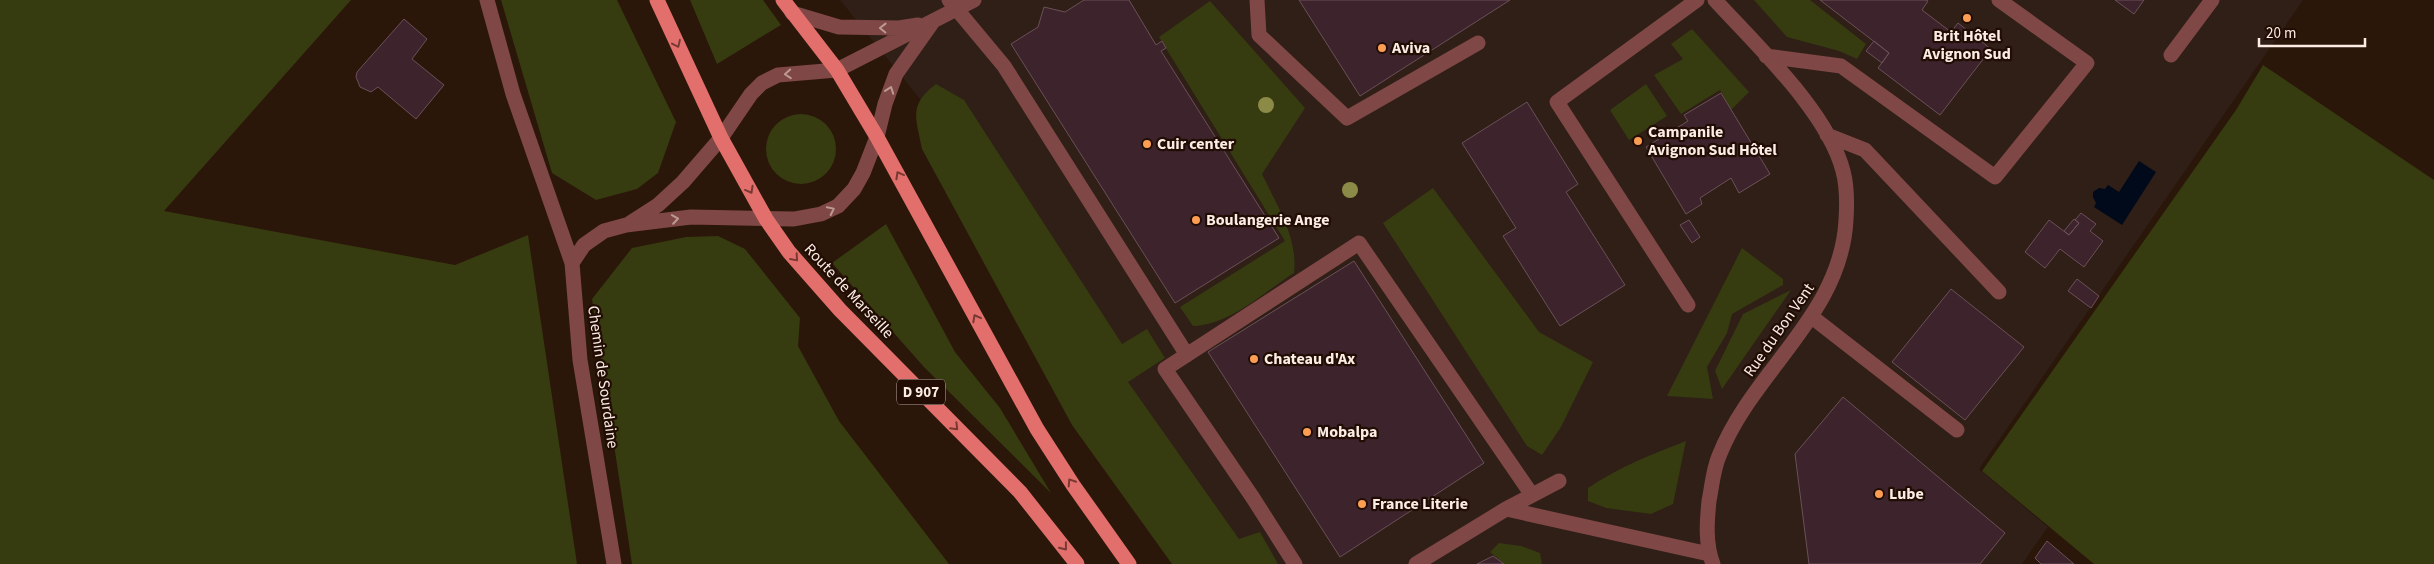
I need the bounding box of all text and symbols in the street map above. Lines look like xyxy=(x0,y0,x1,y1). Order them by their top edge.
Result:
marker: Brit Hôtel Avignon Sud xyxy=(1961,12,1973,24)
scale bar xyxy=(2259,15,2365,47)
one-way arrow xyxy=(879,22,887,33)
text: 20 m xyxy=(2266,23,2296,44)
place label: Brit Hôtel Avignon Sud xyxy=(1922,25,2011,65)
place label: Aviva xyxy=(1391,37,1430,59)
one-way arrow xyxy=(671,39,682,48)
marker: Aviva xyxy=(1376,42,1388,54)
one-way arrow xyxy=(784,69,792,80)
one-way arrow xyxy=(884,86,894,95)
place label: Campanile Avignon Sud Hôtel xyxy=(1647,121,1777,161)
place label: Cuir center xyxy=(1157,133,1235,155)
marker: Campanile Avignon Sud Hôtel xyxy=(1632,135,1644,147)
marker: Cuir center xyxy=(1141,138,1153,150)
one-way arrow xyxy=(895,172,905,181)
one-way arrow xyxy=(743,184,753,193)
one-way arrow xyxy=(826,206,835,216)
place label: Boulangerie Ange xyxy=(1206,209,1329,231)
one-way arrow xyxy=(671,214,679,225)
marker: Boulangerie Ange xyxy=(1190,214,1202,226)
street label: Route de Marseille xyxy=(799,239,899,343)
one-way arrow xyxy=(789,253,798,262)
street label: Rue du Bon Vent xyxy=(1738,278,1820,381)
street label: Chemin de Sourdaine xyxy=(582,304,624,450)
one-way arrow xyxy=(973,314,983,323)
place label: Chateau d'Ax xyxy=(1264,348,1355,370)
marker: Chateau d'Ax xyxy=(1248,353,1260,365)
road number: D 907 xyxy=(897,380,945,404)
one-way arrow xyxy=(949,421,958,430)
place label: Mobalpa xyxy=(1317,421,1378,443)
marker: Mobalpa xyxy=(1301,426,1313,438)
one-way arrow xyxy=(1067,478,1077,487)
place label: Lube xyxy=(1889,483,1924,505)
marker: Lube xyxy=(1873,488,1885,500)
place label: France Literie xyxy=(1372,493,1468,515)
marker: France Literie xyxy=(1356,498,1368,510)
one-way arrow xyxy=(1058,542,1067,551)

